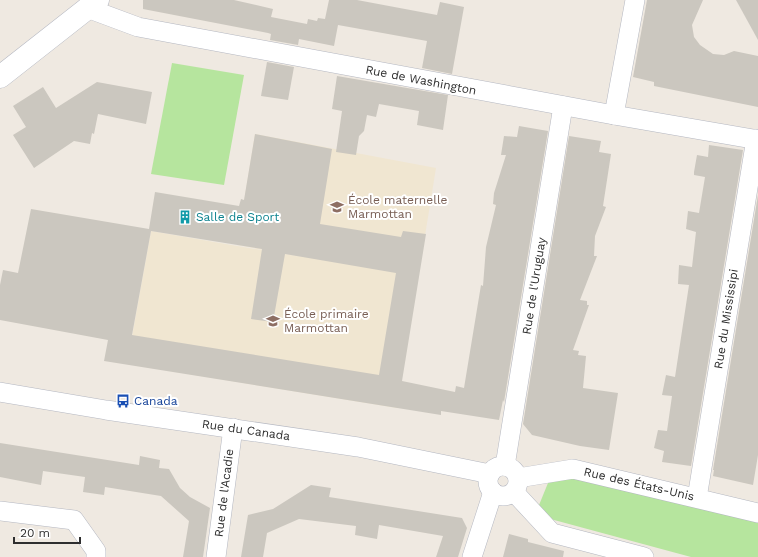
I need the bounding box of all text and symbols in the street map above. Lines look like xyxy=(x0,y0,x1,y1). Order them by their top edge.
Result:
street label: Rue de Washington xyxy=(364,62,478,98)
place label: École maternelle Marmottan xyxy=(348,193,448,221)
school or university icon: École maternelle Marmottan xyxy=(329,199,345,215)
building icon: Salle de Sport xyxy=(177,209,193,225)
place label: Salle de Sport xyxy=(196,210,279,224)
street label: Rue de l'Uruguay xyxy=(519,236,549,336)
street label: Rue du Mississipi xyxy=(711,268,741,370)
place label: École primaire Marmottan xyxy=(284,307,369,335)
school or university icon: École primaire Marmottan xyxy=(265,313,281,329)
bus stop icon: Canada xyxy=(115,393,131,409)
place label: Canada xyxy=(134,394,178,408)
street label: Rue du Canada xyxy=(201,417,291,443)
street label: Rue de l'Acadie xyxy=(212,448,236,538)
street label: Rue des États-Unis xyxy=(582,464,696,504)
scale bar xyxy=(14,519,80,545)
text: 20 m xyxy=(20,526,50,540)

